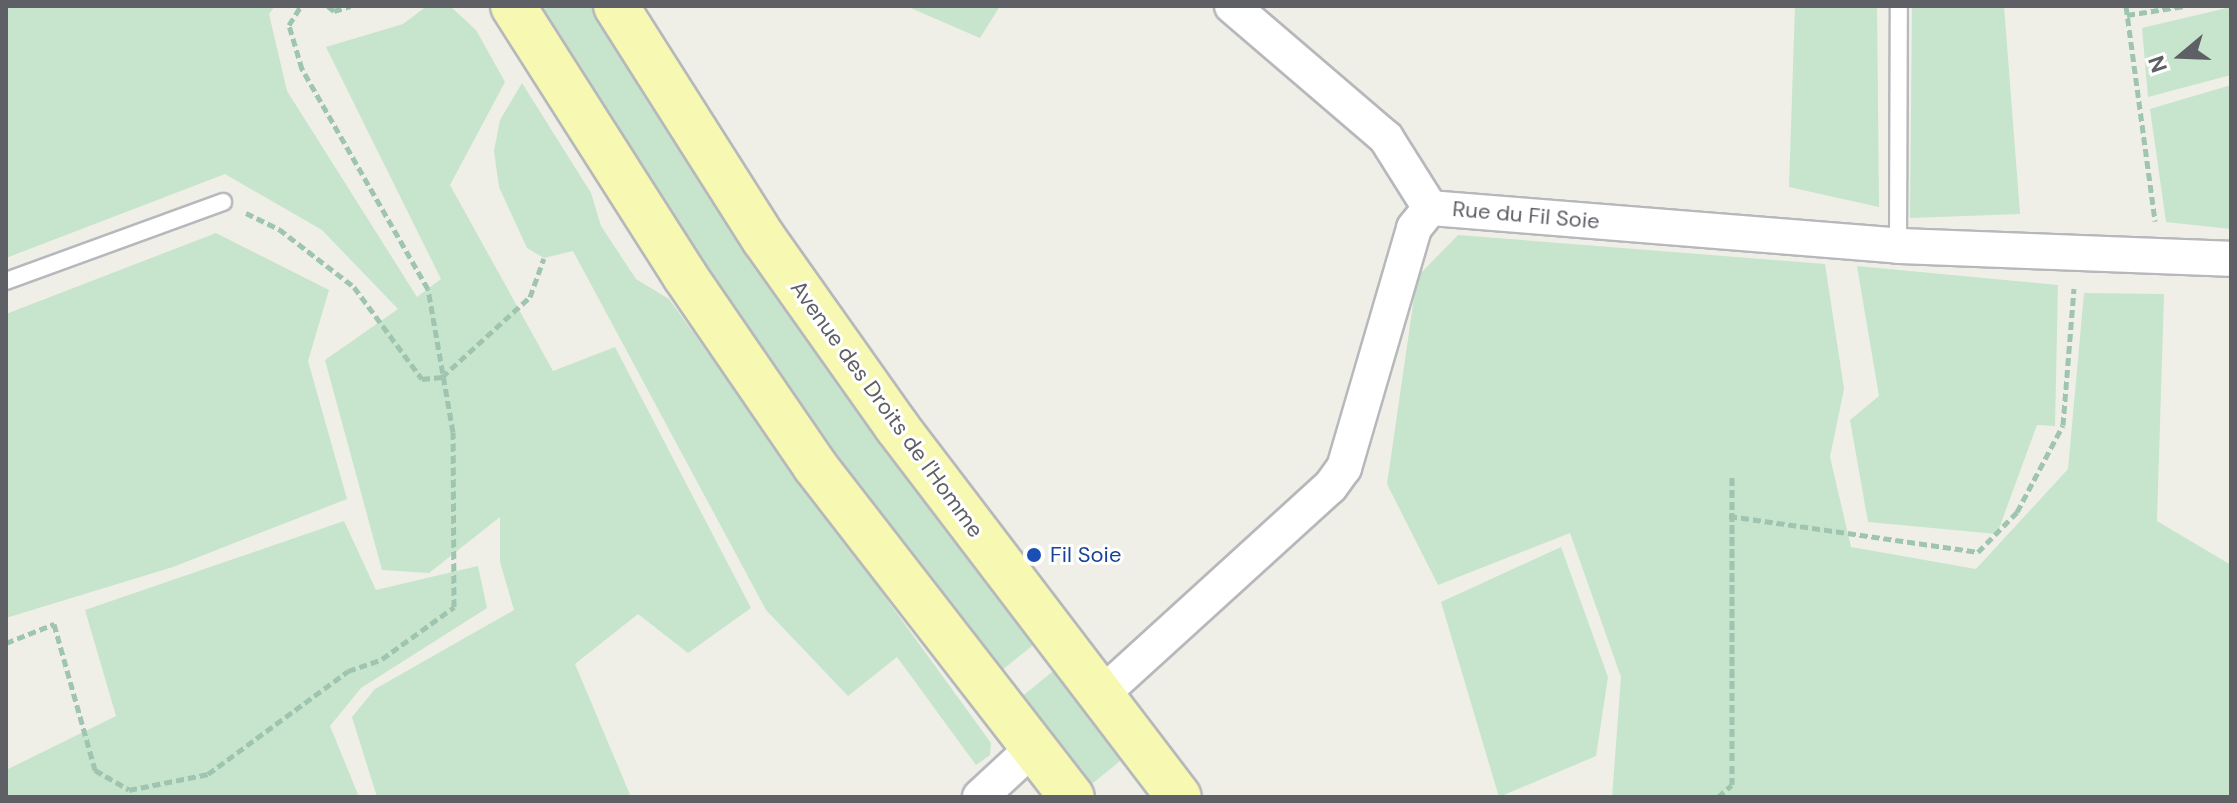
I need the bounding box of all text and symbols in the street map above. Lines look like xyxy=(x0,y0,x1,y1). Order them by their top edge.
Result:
north arrow xyxy=(2141,16,2221,96)
text: N xyxy=(2142,52,2174,76)
street label: Rue du Fil Soie xyxy=(1451,195,1601,235)
street label: Avenue des Droits de l'Homme xyxy=(785,276,989,542)
place label: Fil Soie xyxy=(1050,542,1121,568)
marker: Fil Soie xyxy=(1025,546,1043,564)

